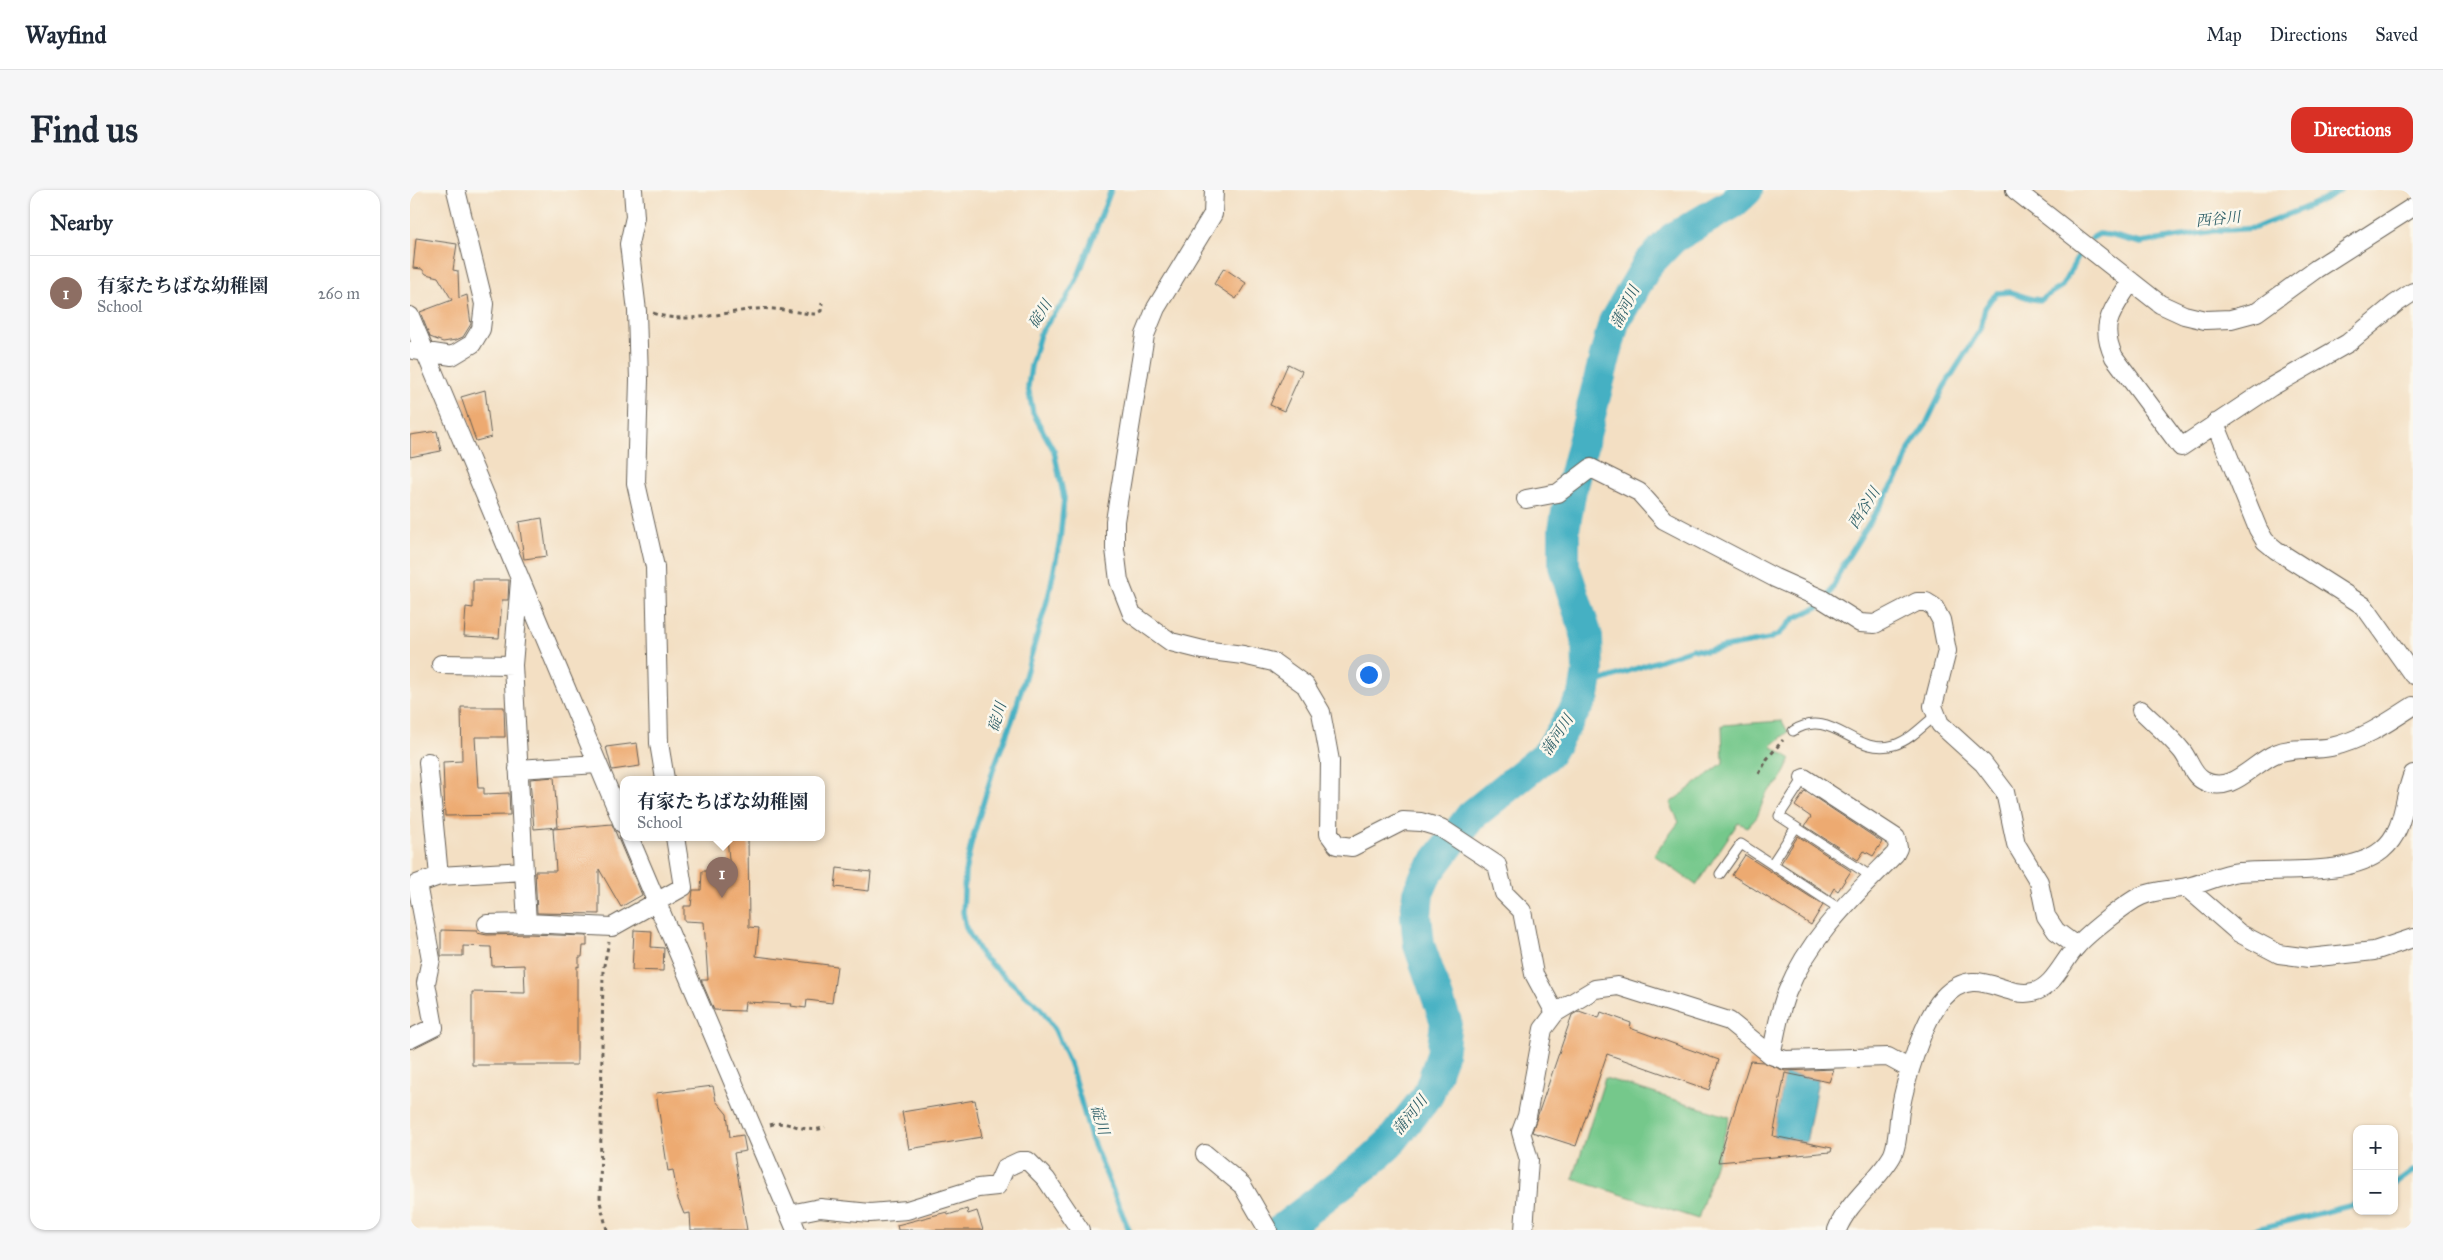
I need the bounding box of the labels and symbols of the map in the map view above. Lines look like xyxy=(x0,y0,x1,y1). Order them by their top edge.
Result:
water label: 西谷川 xyxy=(2195,207,2243,230)
water label: 蒲河川 xyxy=(1607,281,1644,331)
water label: 碇川 xyxy=(1024,295,1057,331)
water label: 西谷川 xyxy=(1844,482,1885,532)
your location xyxy=(1356,662,1382,688)
water label: 碇川 xyxy=(984,698,1011,734)
water label: 蒲河川 xyxy=(1537,710,1578,759)
pin: 1 xyxy=(706,857,738,898)
water label: 蒲河川 xyxy=(1389,1090,1432,1138)
water label: 碇川 xyxy=(1087,1103,1114,1139)

